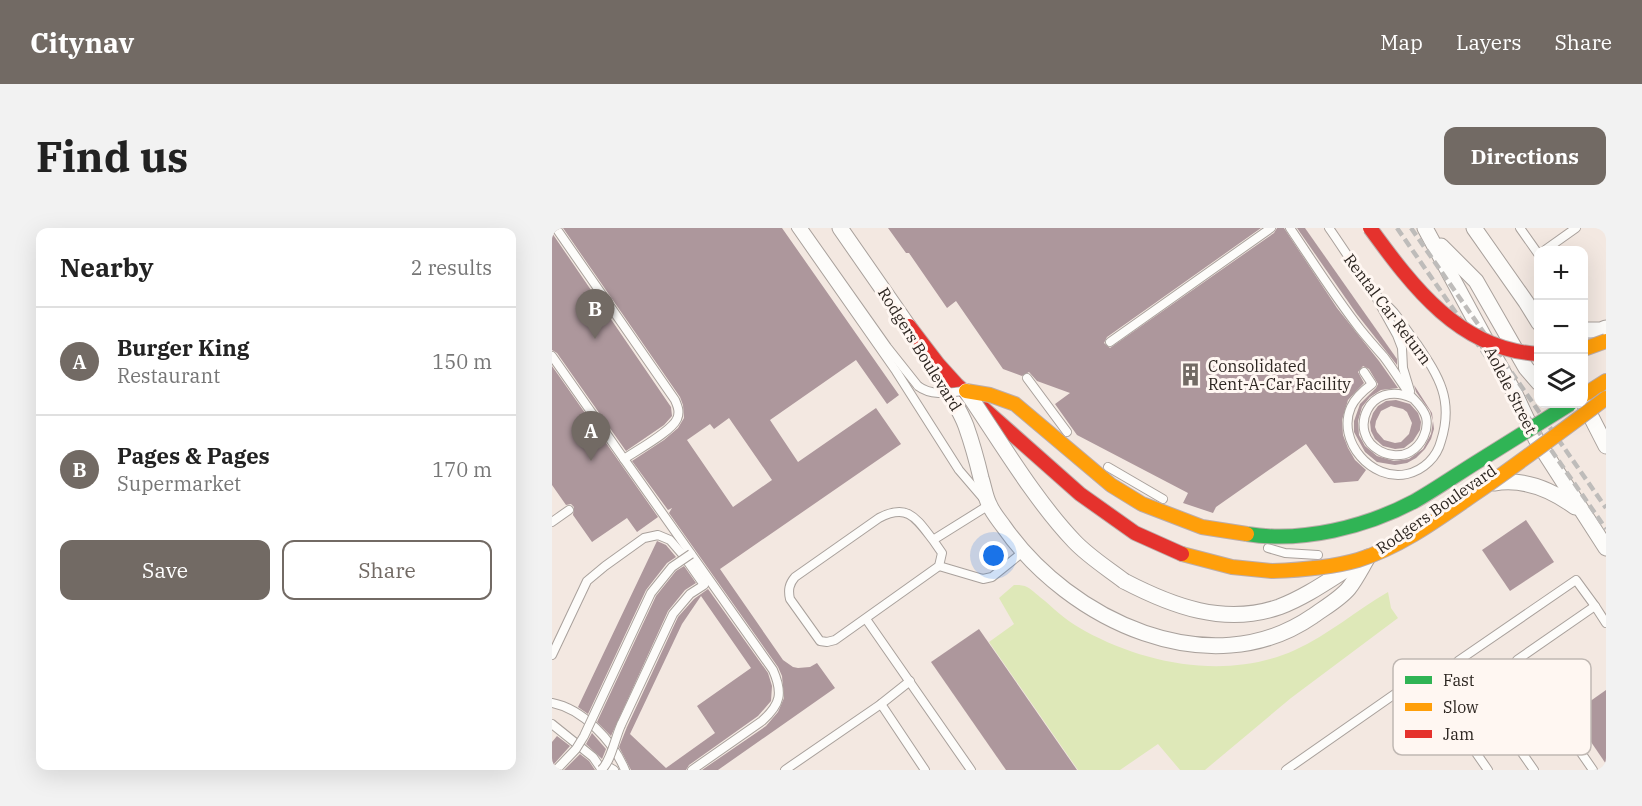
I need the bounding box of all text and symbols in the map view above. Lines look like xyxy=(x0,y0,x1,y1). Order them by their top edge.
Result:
text: Citynav xyxy=(30,24,134,61)
text: Map xyxy=(1380,28,1423,56)
text: Layers xyxy=(1456,28,1522,56)
text: Share xyxy=(1555,28,1612,56)
button: Directions xyxy=(1444,127,1606,185)
text: Find us xyxy=(36,129,188,184)
map controls xyxy=(1534,246,1588,408)
button: + xyxy=(1534,246,1588,300)
text: Nearby xyxy=(60,250,154,284)
street label: Rental Car Return xyxy=(1340,250,1436,368)
text: 2 results xyxy=(411,254,492,281)
street label: Rodgers Boulevard xyxy=(874,283,966,415)
pin: B xyxy=(576,290,615,339)
button: − xyxy=(1534,300,1588,354)
text: Burger King xyxy=(117,333,250,362)
street label: Aolele Street xyxy=(1480,343,1542,437)
text: A xyxy=(73,348,86,375)
text: 150 m xyxy=(432,348,492,375)
button: layers xyxy=(1534,354,1588,408)
place label: Consolidated Rent-A-Car Facility xyxy=(1208,356,1351,394)
text: Restaurant xyxy=(117,362,220,389)
building icon: Consolidated Rent-A-Car Facility xyxy=(1177,362,1203,388)
pin: A xyxy=(572,412,610,461)
text: Pages & Pages xyxy=(117,441,270,470)
text: B xyxy=(72,456,87,483)
text: 170 m xyxy=(432,456,492,483)
street label: Rodgers Boulevard xyxy=(1372,460,1500,558)
text: Supermarket xyxy=(117,470,241,497)
button: Save xyxy=(60,540,270,600)
button: Share xyxy=(282,540,492,600)
your location xyxy=(979,541,1008,570)
legend xyxy=(1393,659,1591,755)
text: Fast xyxy=(1443,670,1475,690)
text: Slow xyxy=(1443,697,1479,717)
text: Jam xyxy=(1443,724,1474,744)

